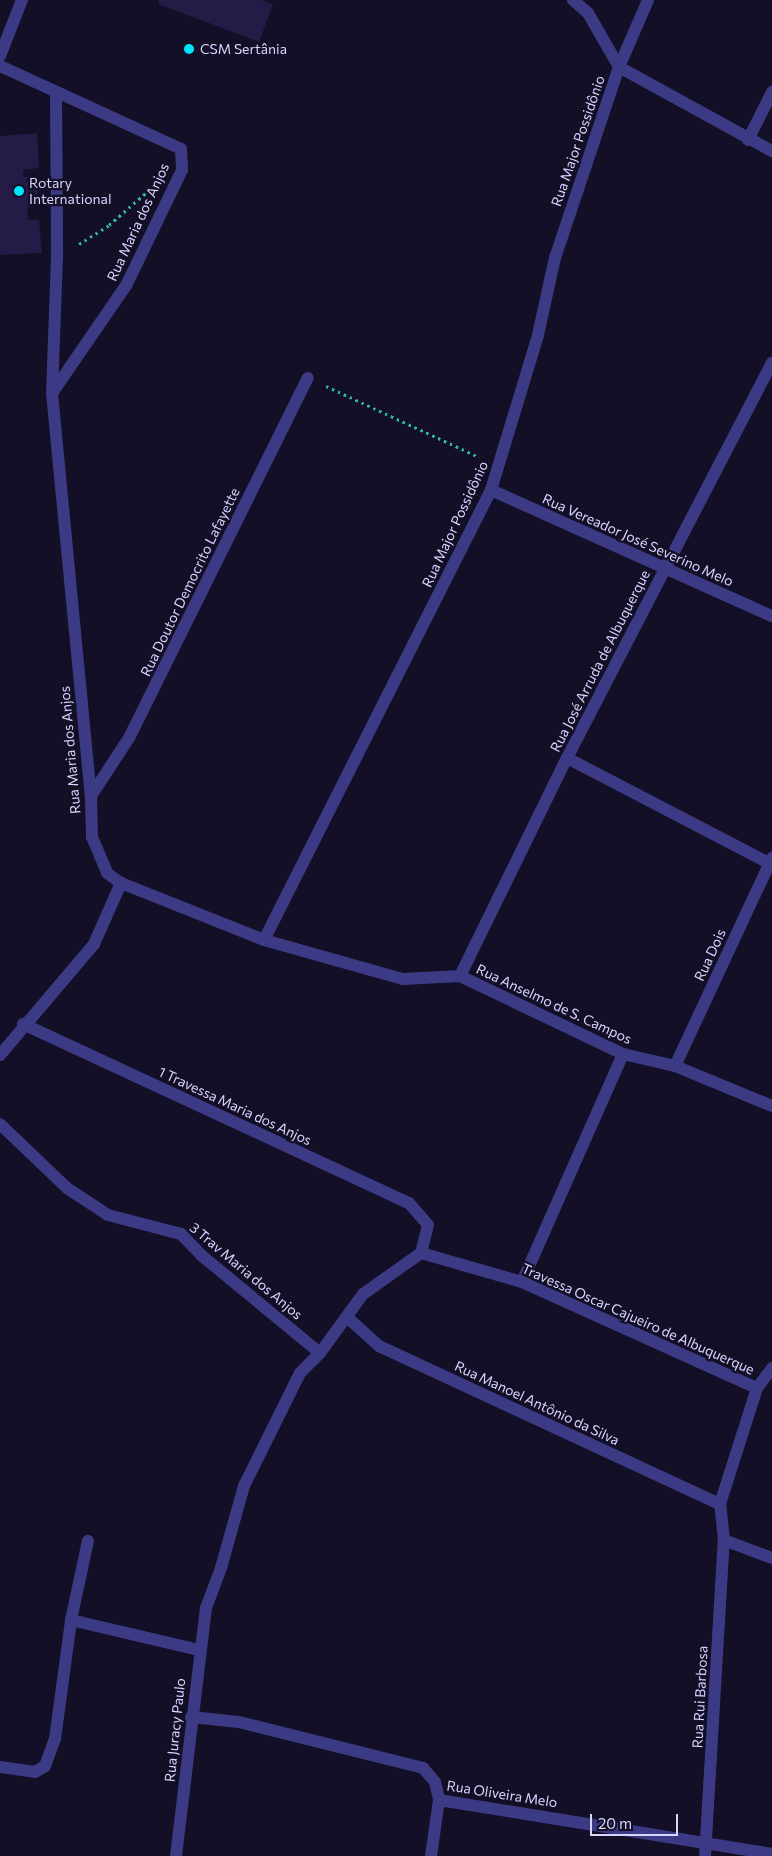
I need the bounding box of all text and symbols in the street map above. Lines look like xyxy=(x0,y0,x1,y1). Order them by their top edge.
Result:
place label: CSM Sertânia xyxy=(200,41,287,57)
marker: CSM Sertânia xyxy=(182,42,196,56)
street label: Rua Major Possidônio xyxy=(548,73,608,209)
street label: Rua Maria dos Anjos xyxy=(103,160,173,284)
place label: Rotary International xyxy=(29,175,111,208)
marker: Rotary International xyxy=(13,185,25,197)
street label: Rua Major Possidônio xyxy=(418,458,492,590)
street label: Rua Doutor Democrito Lafayette xyxy=(137,485,243,679)
street label: Rua Vereador José Severino Melo xyxy=(540,490,736,590)
street label: Rua José Arruda de Albuquerque xyxy=(547,567,653,755)
street label: Rua Maria dos Anjos xyxy=(56,685,84,815)
street label: Rua Dois xyxy=(691,926,729,984)
street label: Rua Anselmo de S. Campos xyxy=(474,961,634,1047)
street label: 1 Travessa Maria dos Anjos xyxy=(156,1063,314,1149)
street label: 3 Trav Maria dos Anjos xyxy=(186,1219,306,1323)
street label: Travessa Oscar Cajueiro de Albuquerque xyxy=(519,1260,757,1378)
street label: Rua Manoel Antônio da Silva xyxy=(452,1357,622,1449)
street label: Rua Rui Barbosa xyxy=(689,1645,711,1749)
street label: Rua Juracy Paulo xyxy=(161,1677,189,1783)
street label: Rua Oliveira Melo xyxy=(445,1777,559,1811)
scale bar xyxy=(592,1804,680,1836)
text: 20 m xyxy=(598,1814,632,1832)

